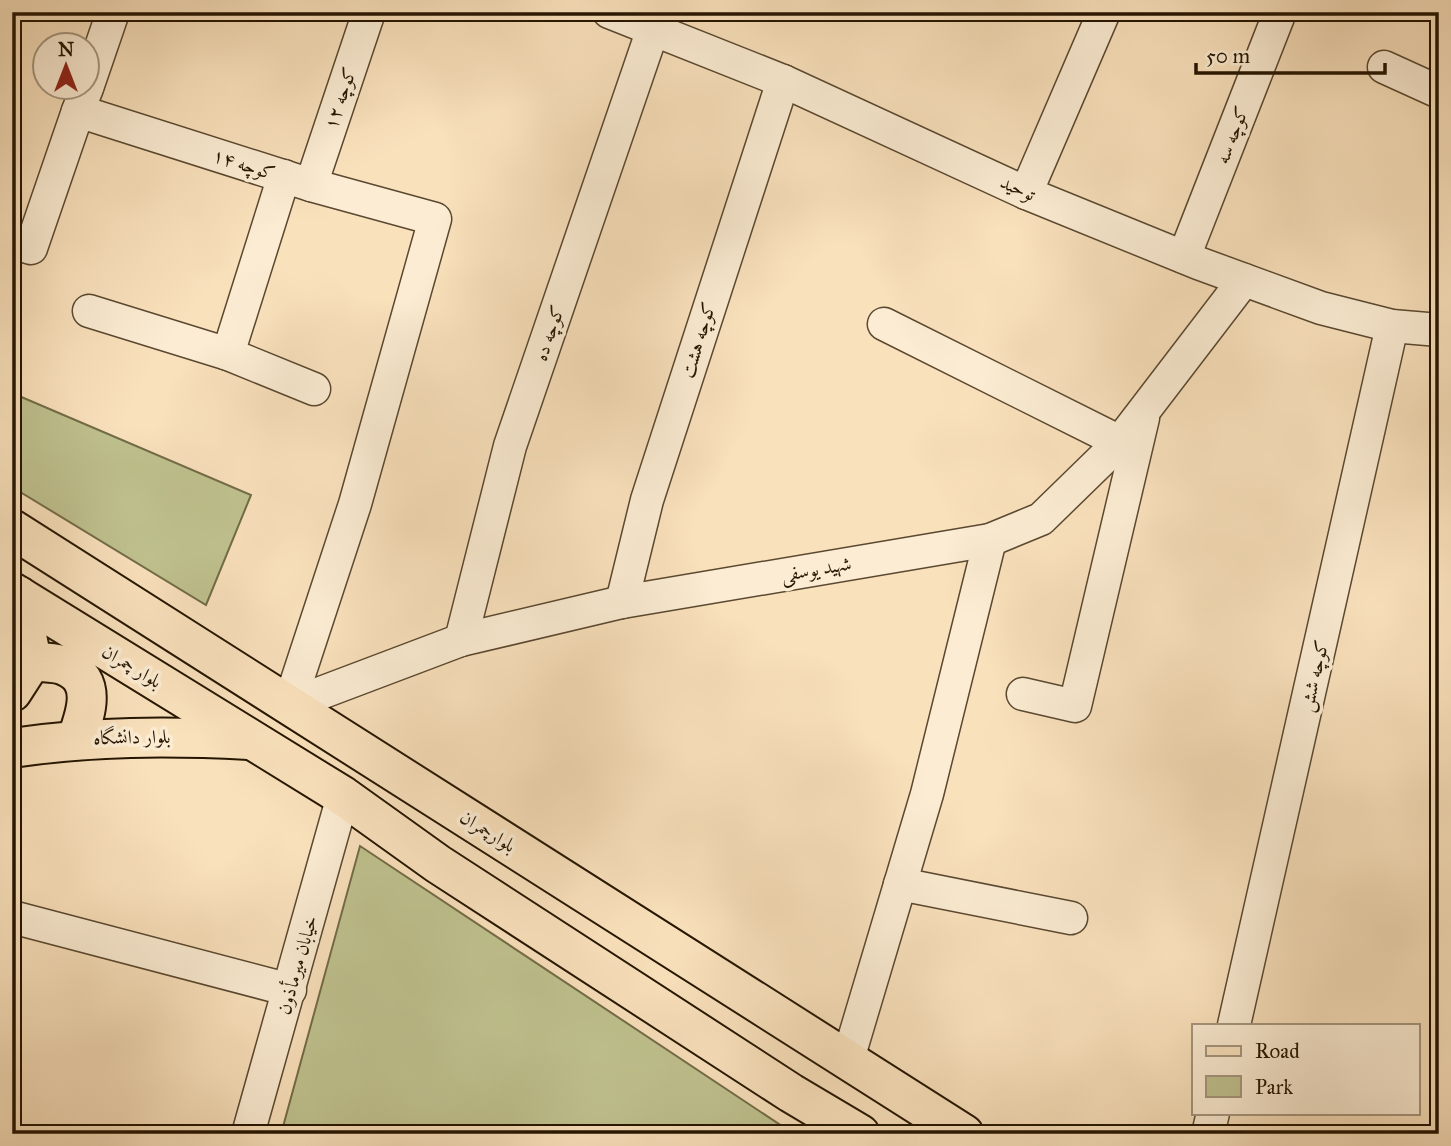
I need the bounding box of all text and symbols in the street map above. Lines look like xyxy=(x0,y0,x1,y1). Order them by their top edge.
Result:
north arrow xyxy=(32,32,102,102)
scale bar xyxy=(1196,32,1384,76)
text: N xyxy=(58,38,74,61)
text: 50 m xyxy=(1206,43,1251,69)
street label: کوچه ۱۲ xyxy=(319,64,363,133)
street label: کوچه سه xyxy=(1211,103,1255,168)
street label: کوچه ۱۴ xyxy=(209,143,278,187)
street label: توحید xyxy=(996,170,1040,207)
street label: کوچه هشت xyxy=(676,299,722,381)
street label: کوچه ده xyxy=(529,302,571,365)
street label: شهید یوسفی xyxy=(779,552,853,588)
street label: کوچه شش xyxy=(1295,638,1335,715)
street label: بلوار چمران xyxy=(97,639,166,694)
street label: بلوار دانشگاه xyxy=(93,724,171,749)
street label: بلوارچمران xyxy=(455,805,520,858)
street label: خیابان میرمأذون xyxy=(270,912,322,1017)
legend xyxy=(1192,1024,1420,1114)
text: Road xyxy=(1255,1038,1300,1064)
text: Park xyxy=(1255,1074,1293,1100)

